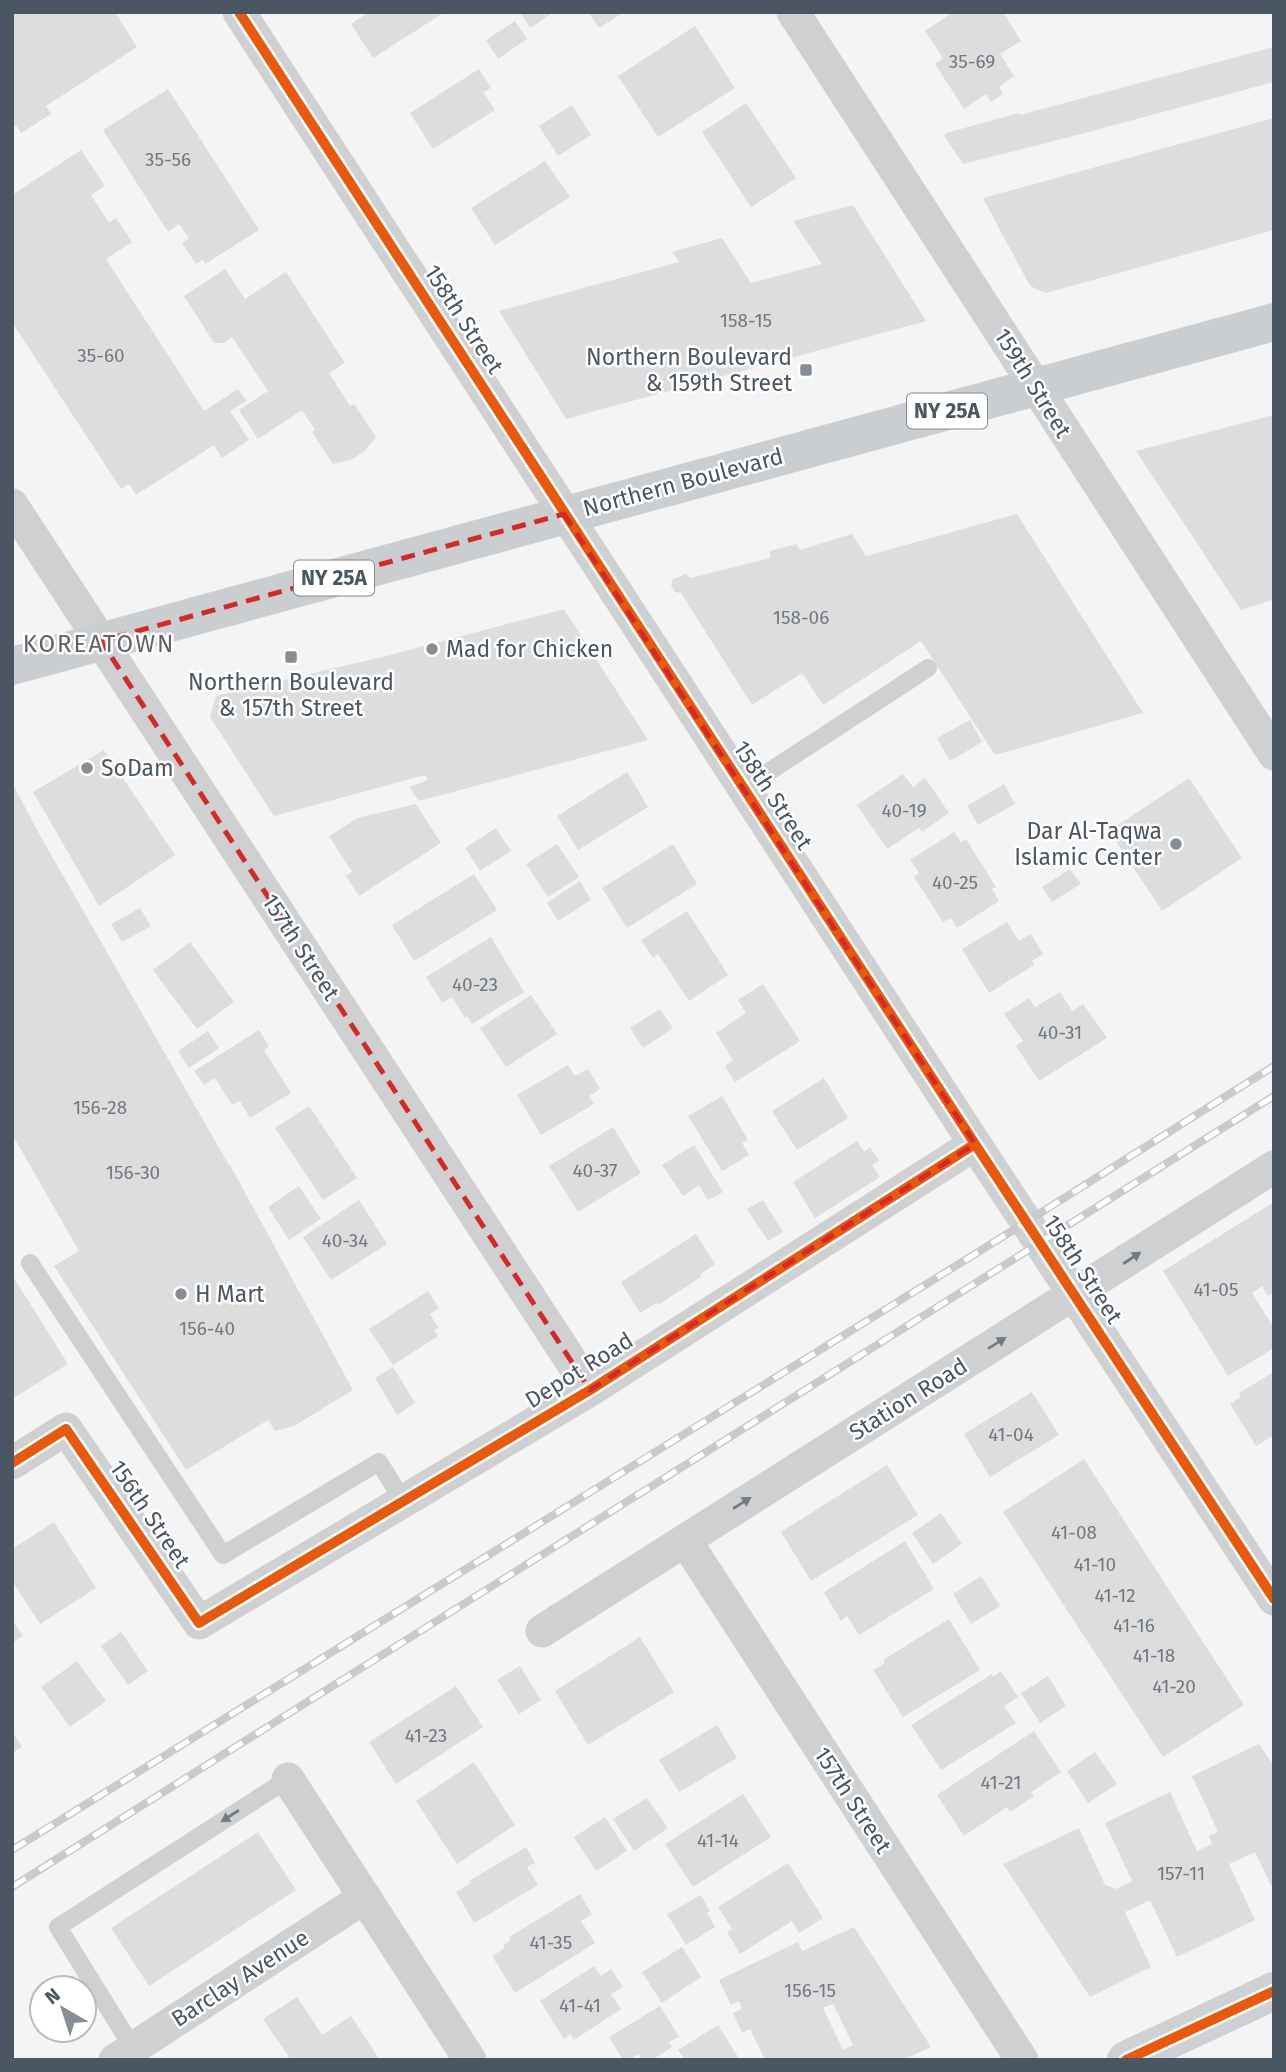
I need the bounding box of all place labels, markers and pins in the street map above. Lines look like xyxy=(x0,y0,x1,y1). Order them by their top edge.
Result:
place label: Northern Boulevard & 159th Street xyxy=(586,343,793,397)
marker: Northern Boulevard & 159th Street xyxy=(798,362,814,378)
place label: Mad for Chicken xyxy=(446,635,613,663)
marker: Mad for Chicken xyxy=(424,641,440,657)
marker: Northern Boulevard & 157th Street xyxy=(283,649,299,665)
place label: Northern Boulevard & 157th Street xyxy=(188,668,394,722)
place label: SoDam xyxy=(101,754,174,782)
marker: SoDam xyxy=(79,760,95,776)
place label: Dar Al-Taqwa Islamic Center xyxy=(1014,817,1162,871)
marker: Dar Al-Taqwa Islamic Center xyxy=(1168,836,1184,852)
place label: H Mart xyxy=(195,1280,265,1308)
marker: H Mart xyxy=(173,1286,189,1302)

